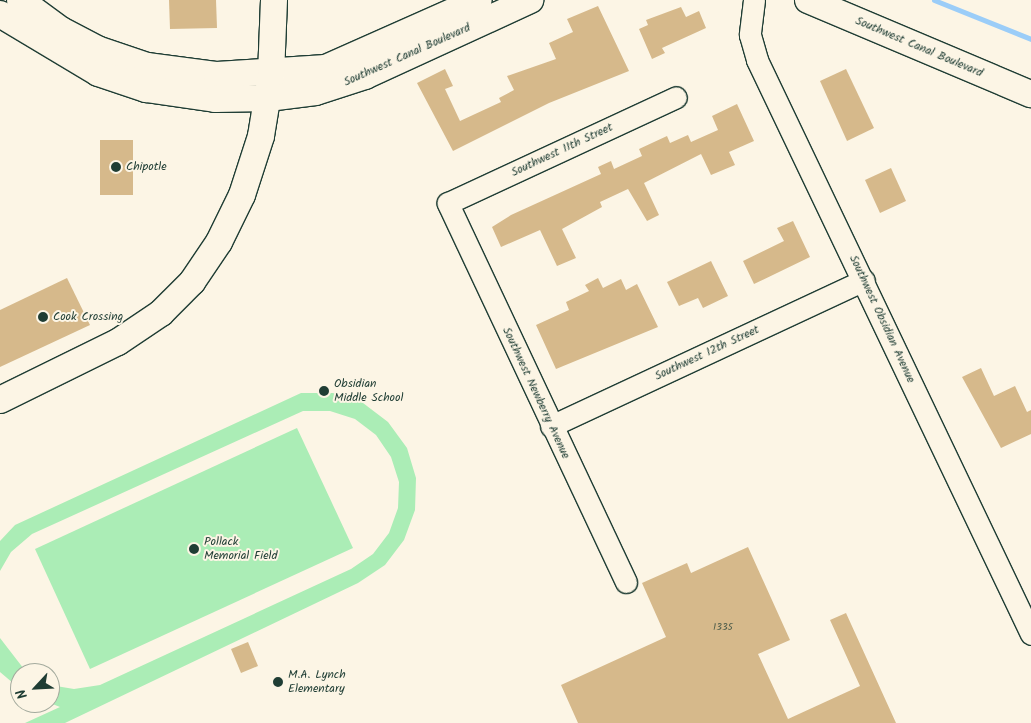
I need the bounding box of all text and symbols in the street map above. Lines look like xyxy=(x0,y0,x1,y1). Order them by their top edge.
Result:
street label: Southwest Canal Boulevard xyxy=(853,14,985,80)
street label: Southwest Canal Boulevard xyxy=(341,21,473,89)
street label: Southwest 11th Street xyxy=(509,120,615,180)
place label: Chipotle xyxy=(126,160,167,174)
marker: Chipotle xyxy=(110,161,122,173)
street label: Southwest Obsidian Avenue xyxy=(846,253,918,385)
place label: Cook Crossing xyxy=(53,310,123,324)
marker: Cook Crossing xyxy=(37,311,49,323)
street label: Southwest 12th Street xyxy=(652,322,762,384)
street label: Southwest Newberry Avenue xyxy=(499,325,573,461)
place label: Obsidian Middle School xyxy=(334,377,403,405)
marker: Obsidian Middle School xyxy=(318,385,330,397)
place label: Pollack Memorial Field xyxy=(204,535,278,563)
marker: Pollack Memorial Field xyxy=(188,543,200,555)
house number: 1335 xyxy=(713,622,733,634)
north arrow xyxy=(10,663,60,713)
place label: M.A. Lynch Elementary xyxy=(288,668,346,696)
marker: M.A. Lynch Elementary xyxy=(272,676,284,688)
text: N xyxy=(10,685,34,703)

